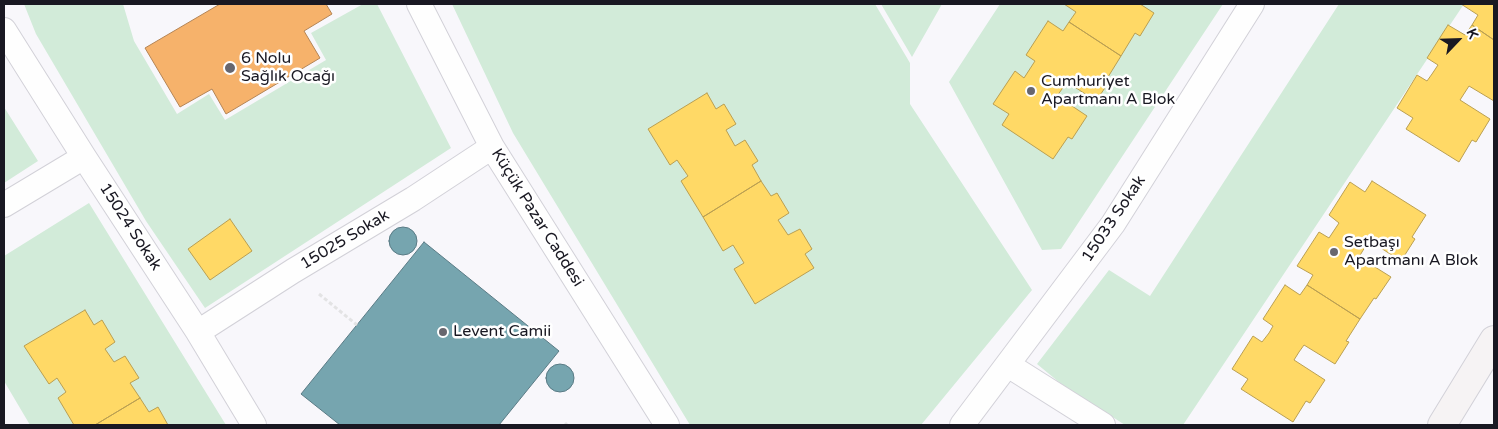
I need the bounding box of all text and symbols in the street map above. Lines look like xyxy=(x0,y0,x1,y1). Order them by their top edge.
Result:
north arrow xyxy=(1433,15,1483,65)
text: K xyxy=(1462,26,1482,41)
place label: 6 Nolu Sağlık Ocağı xyxy=(241,49,335,87)
marker: 6 Nolu Sağlık Ocağı xyxy=(223,61,237,75)
place label: Cumhuriyet Apartmanı A Blok xyxy=(1041,72,1175,110)
marker: Cumhuriyet Apartmanı A Blok xyxy=(1025,85,1037,97)
street label: Küçük Pazar Caddesi xyxy=(487,145,587,291)
street label: 15033 Sokak xyxy=(1078,172,1150,266)
street label: 15024 Sokak xyxy=(95,180,165,274)
street label: 15025 Sokak xyxy=(297,206,393,274)
place label: Setbaşı Apartmanı A Blok xyxy=(1344,233,1478,271)
marker: Setbaşı Apartmanı A Blok xyxy=(1328,246,1340,258)
place label: Levent Camii xyxy=(453,322,551,342)
marker: Levent Camii xyxy=(437,326,449,338)

